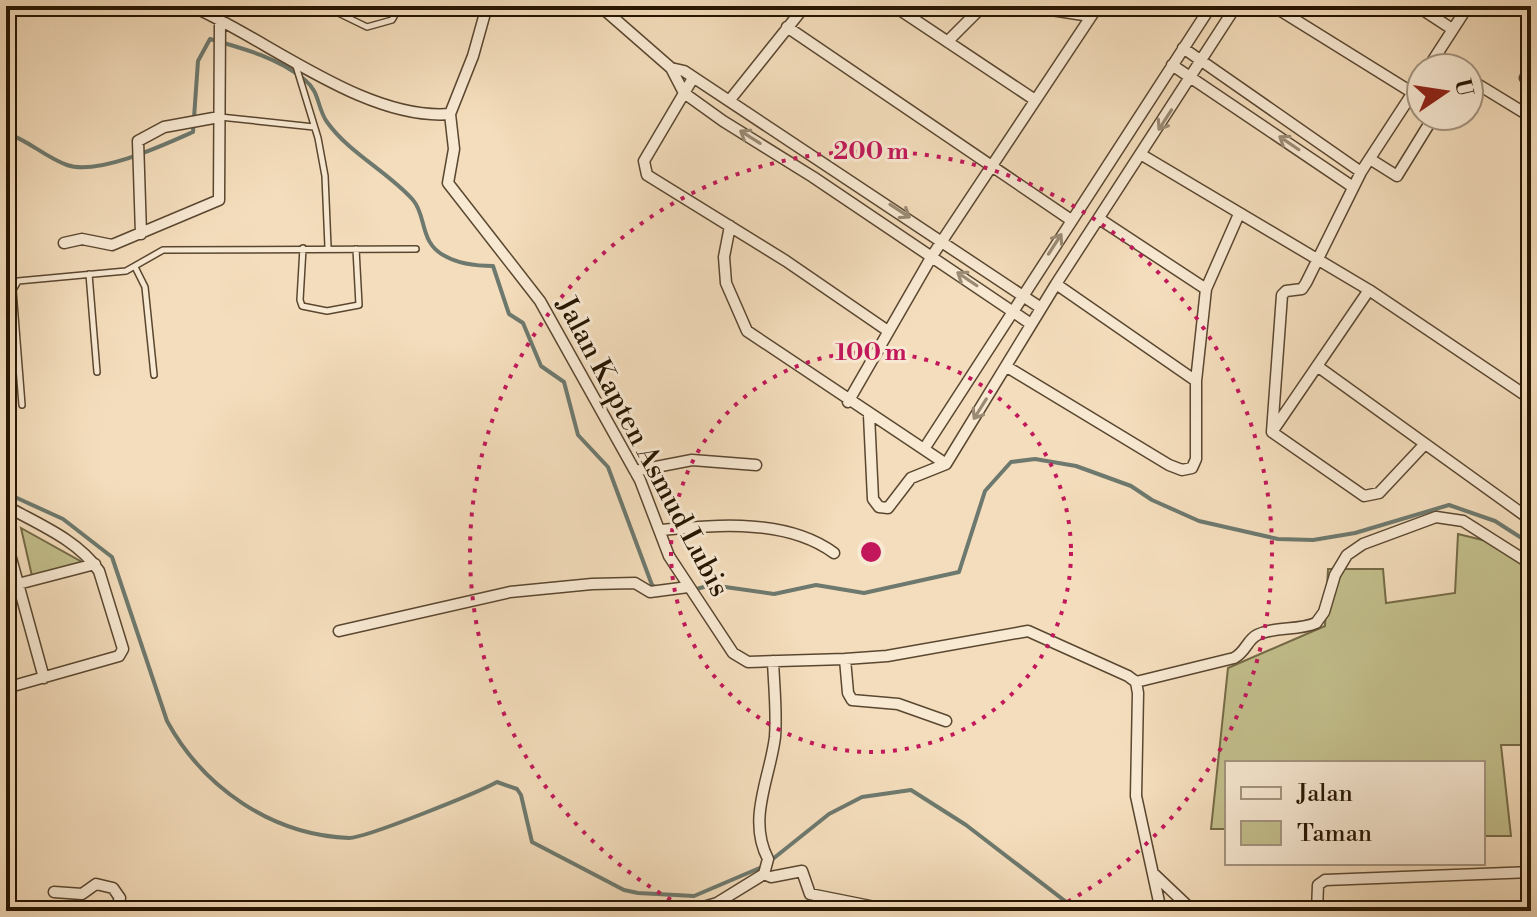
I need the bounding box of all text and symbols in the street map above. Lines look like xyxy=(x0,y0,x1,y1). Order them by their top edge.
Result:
north arrow xyxy=(1405,52,1485,132)
text: U xyxy=(1448,77,1478,99)
one-way arrow xyxy=(1157,108,1173,130)
one-way arrow xyxy=(739,129,761,146)
one-way arrow xyxy=(1279,135,1301,152)
text: 200 m xyxy=(833,137,909,167)
one-way arrow xyxy=(888,203,910,220)
one-way arrow xyxy=(1048,233,1064,256)
one-way arrow xyxy=(957,271,979,288)
street label: Jalan Kapten Asmud Lubis xyxy=(548,290,737,603)
text: 100 m xyxy=(835,338,907,368)
one-way arrow xyxy=(972,398,989,420)
centre of rings xyxy=(857,538,885,566)
legend xyxy=(1225,761,1485,865)
text: Jalan xyxy=(1296,779,1353,809)
text: Taman xyxy=(1297,819,1372,849)

